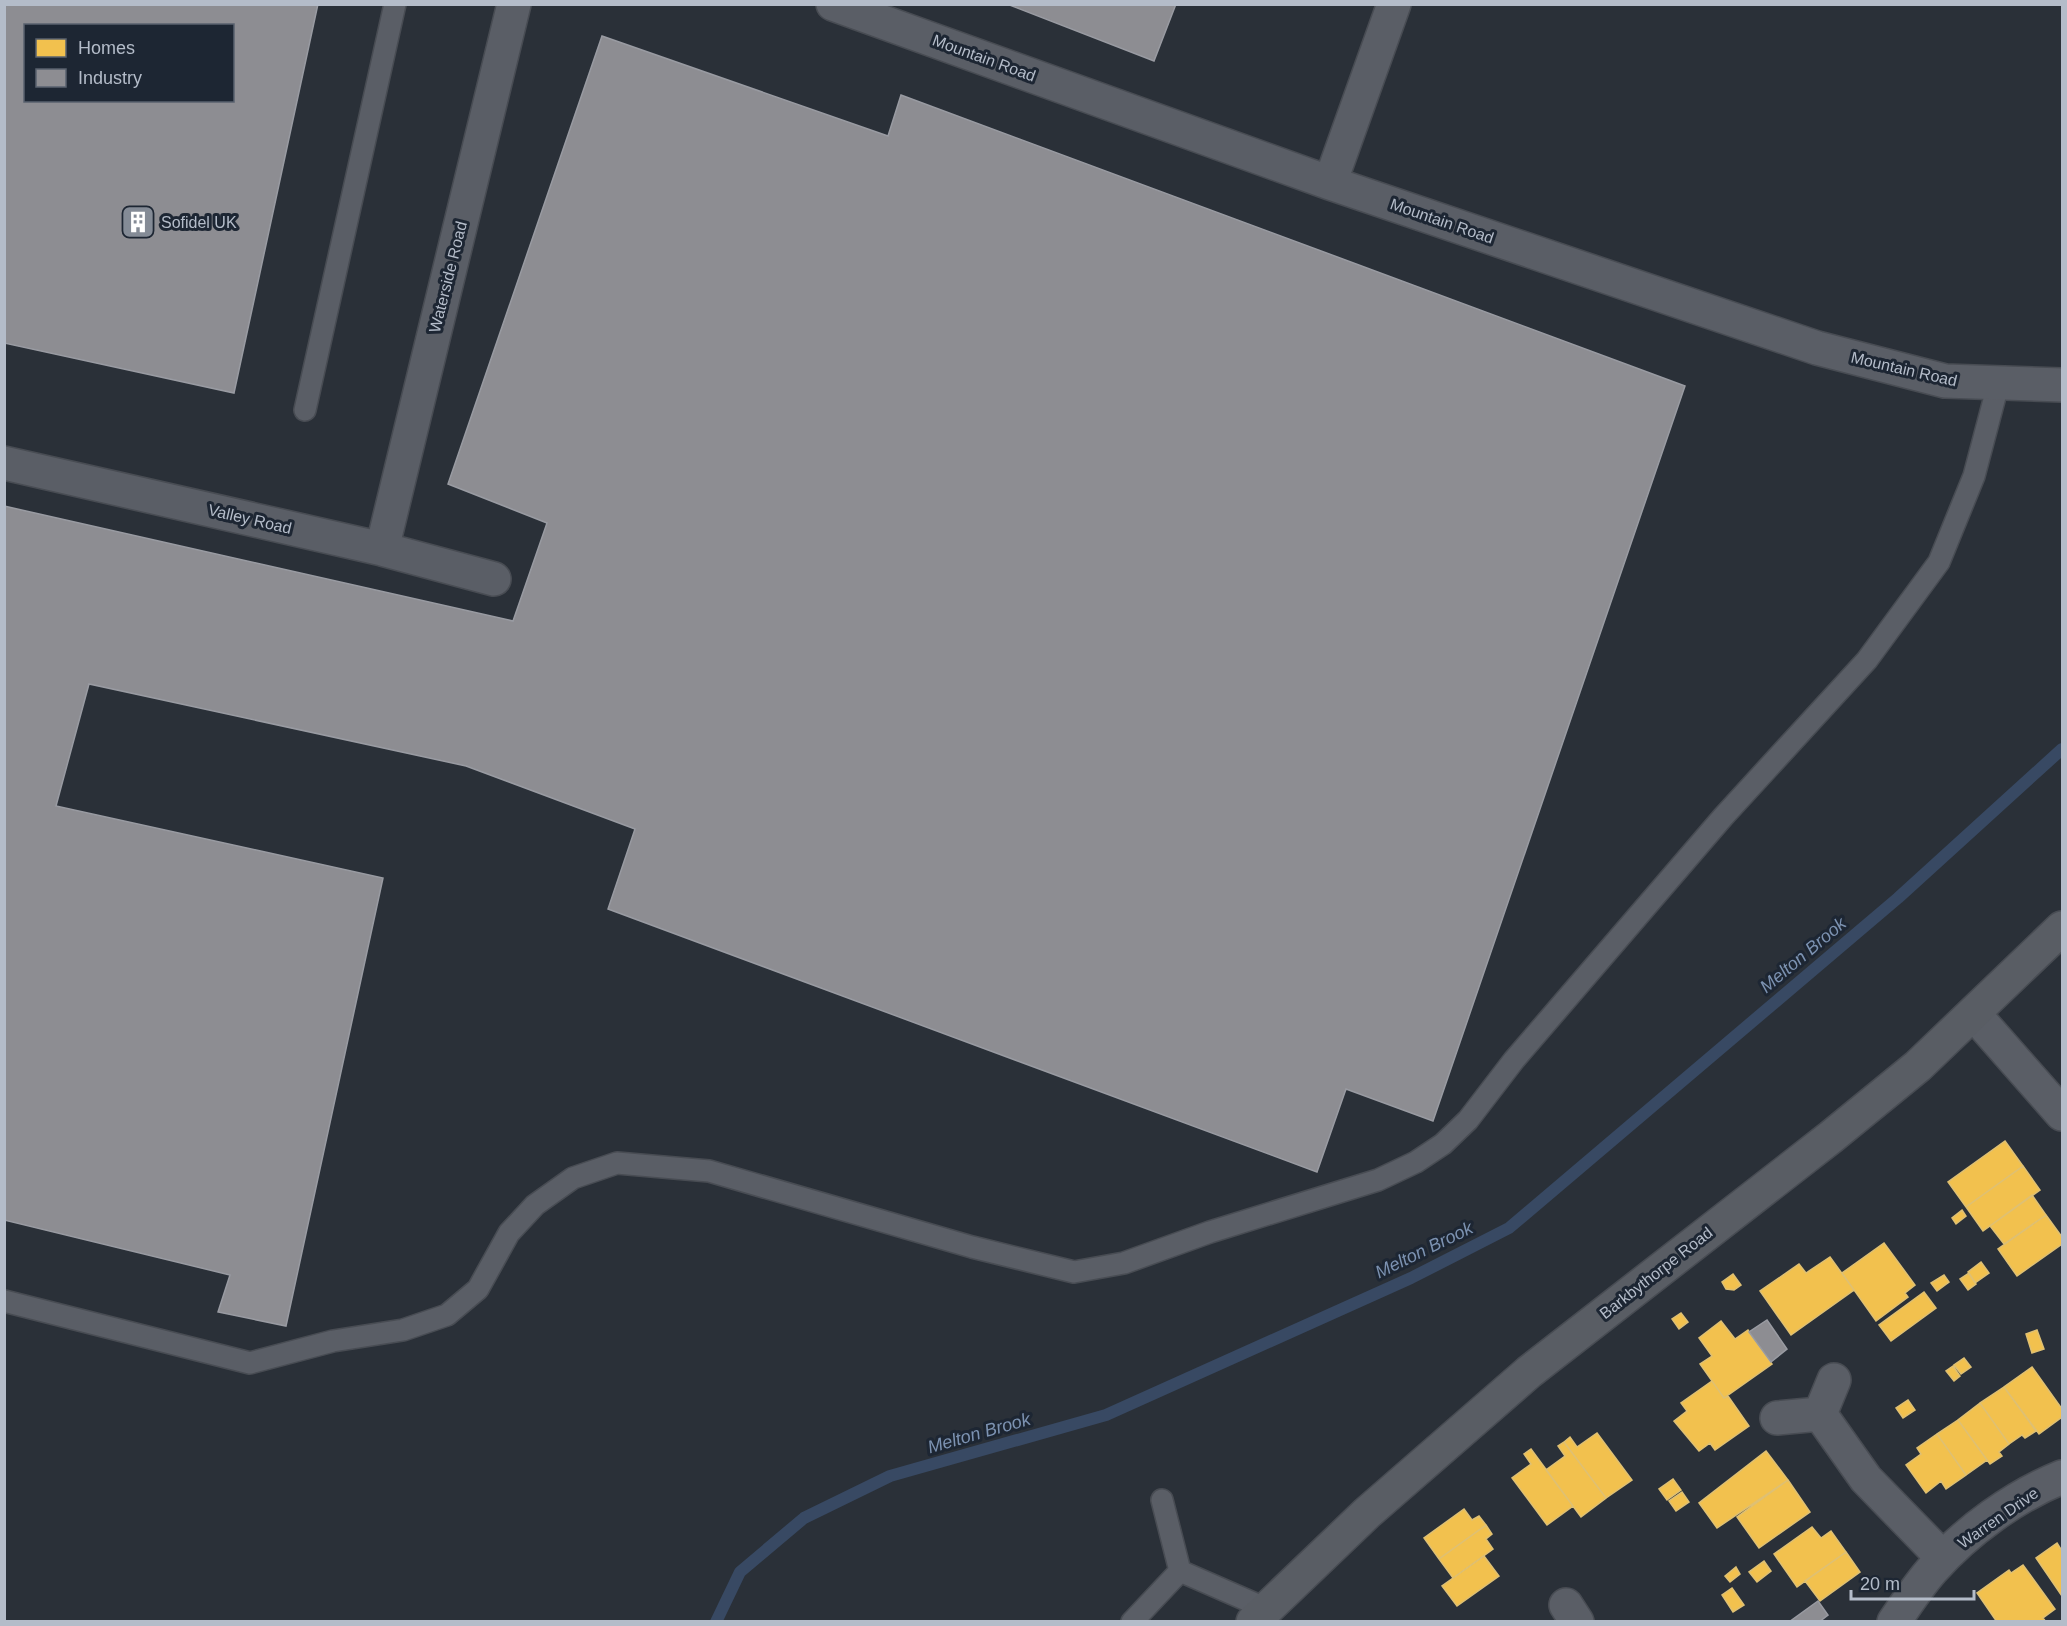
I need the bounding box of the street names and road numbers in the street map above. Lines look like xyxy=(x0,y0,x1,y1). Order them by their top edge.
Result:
street label: Mountain Road xyxy=(930,31,1038,85)
street label: Mountain Road xyxy=(1388,195,1496,247)
street label: Waterside Road xyxy=(426,220,470,334)
street label: Mountain Road xyxy=(1849,349,1959,389)
street label: Valley Road xyxy=(207,501,293,537)
street label: Barkbythorpe Road xyxy=(1596,1224,1716,1322)
street label: Warren Drive xyxy=(1955,1484,2041,1552)

